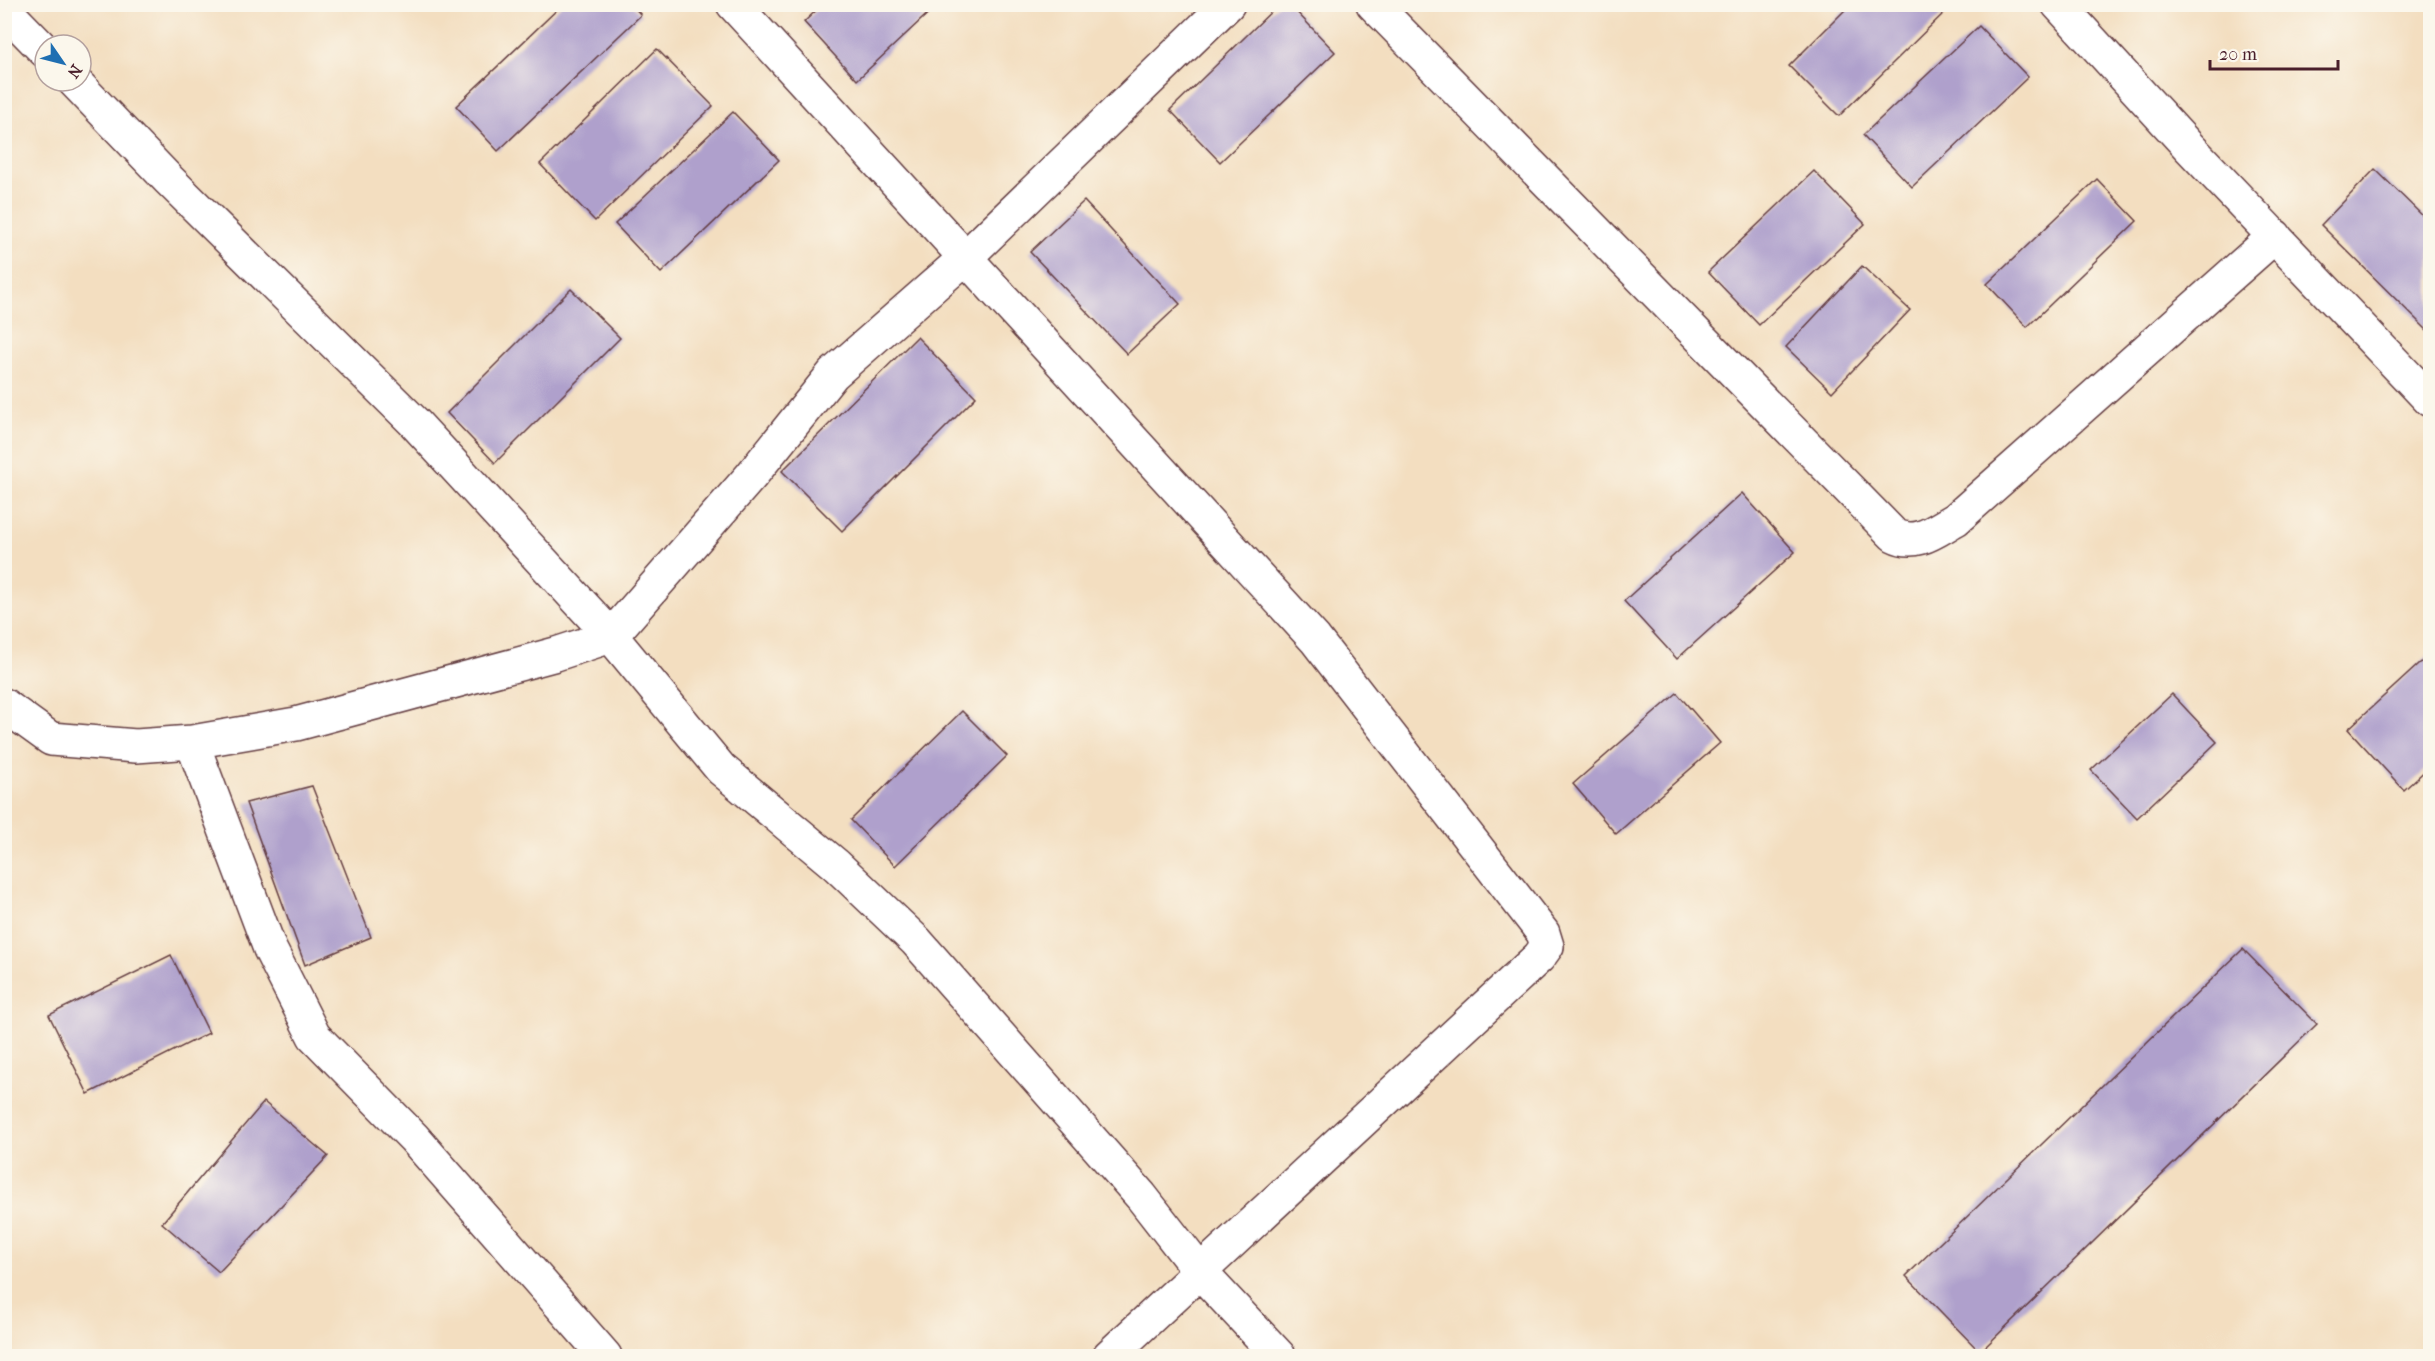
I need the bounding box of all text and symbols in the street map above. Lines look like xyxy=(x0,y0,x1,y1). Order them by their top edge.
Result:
north arrow xyxy=(33,33,93,93)
scale bar xyxy=(2210,33,2338,71)
text: 20 m xyxy=(2219,44,2257,65)
text: N xyxy=(63,61,86,82)

